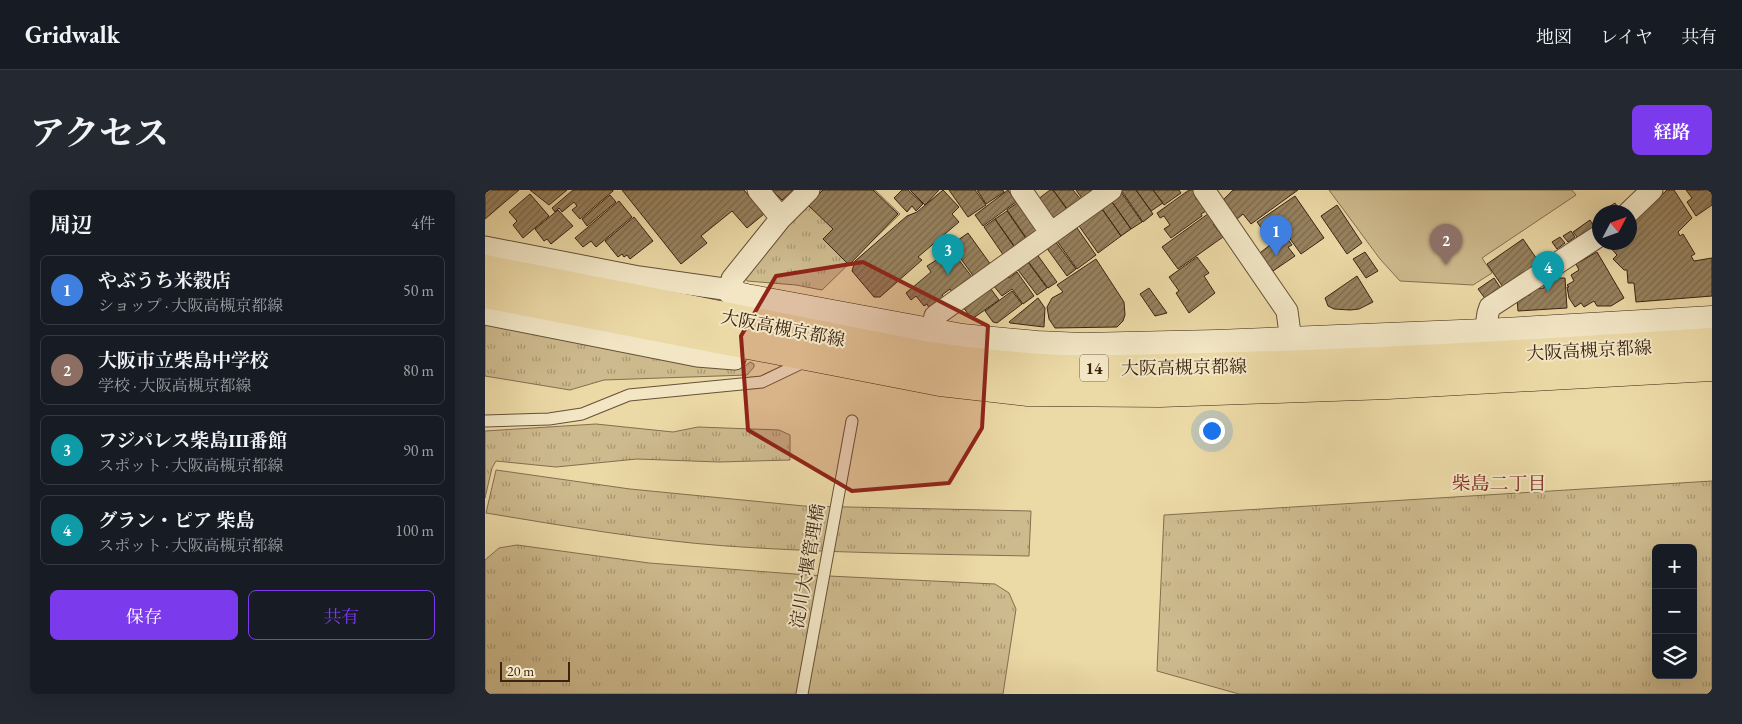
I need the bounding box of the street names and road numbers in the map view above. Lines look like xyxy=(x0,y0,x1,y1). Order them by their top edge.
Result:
street label: 大阪高槻京都線 xyxy=(719,305,847,351)
street label: 大阪高槻京都線 xyxy=(1525,335,1653,365)
road number: 14 xyxy=(1080,354,1108,382)
street label: 大阪高槻京都線 xyxy=(1121,354,1247,380)
street label: 淀川大堰管理橋 xyxy=(785,502,829,630)

